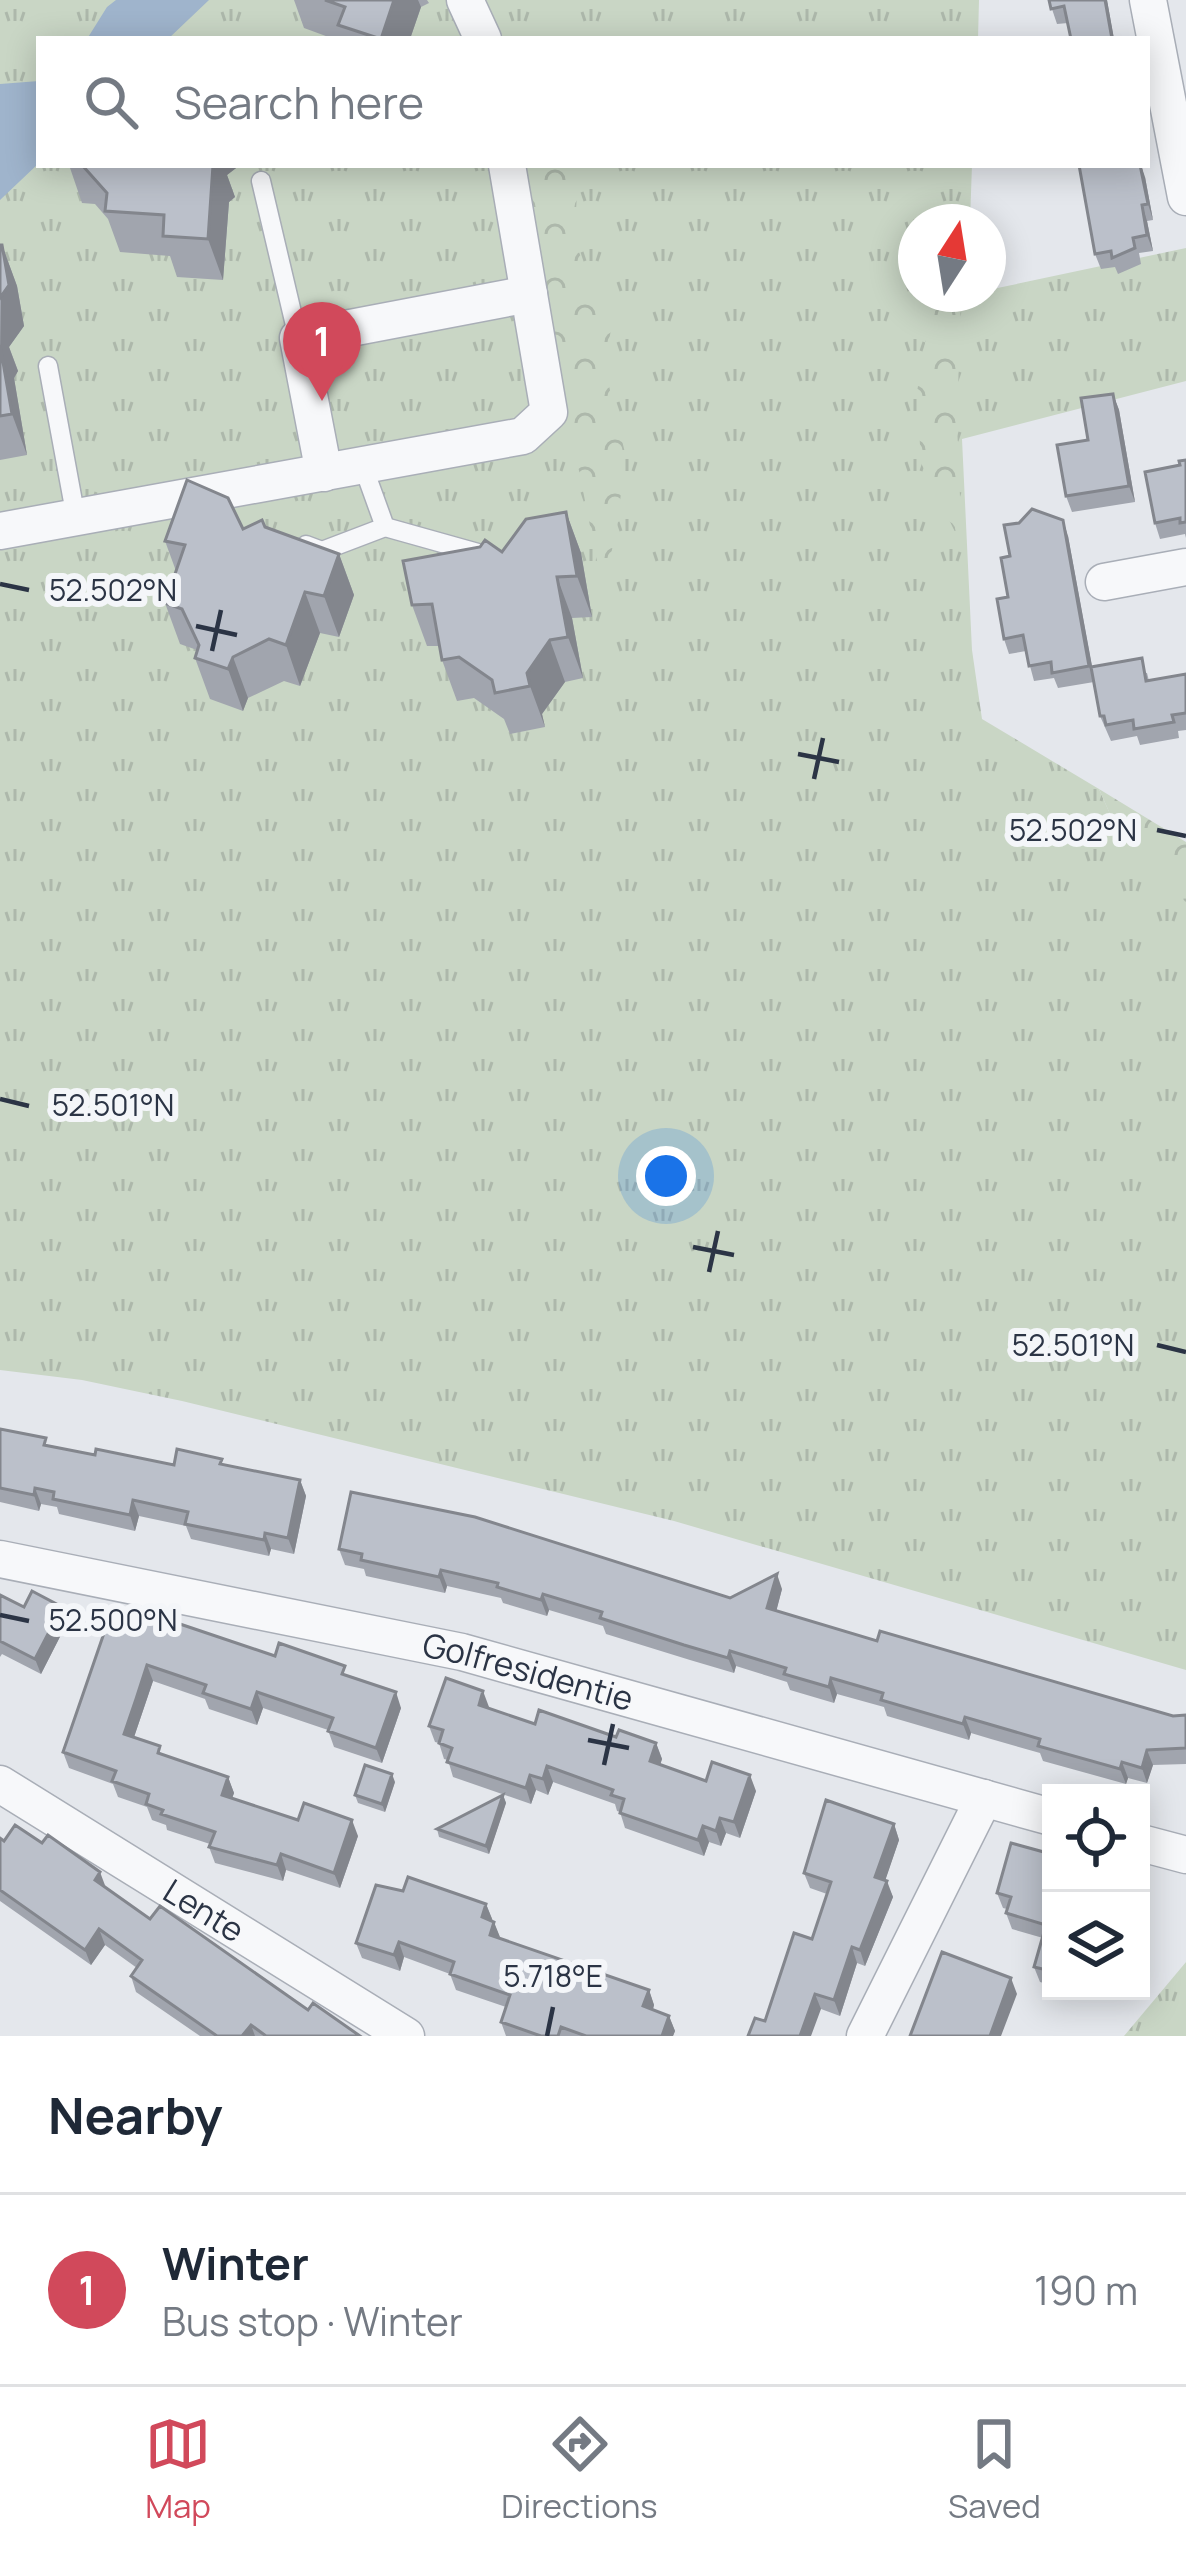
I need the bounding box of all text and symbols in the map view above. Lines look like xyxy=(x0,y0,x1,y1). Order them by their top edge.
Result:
search box xyxy=(36,36,1150,168)
icon: search xyxy=(78,69,144,135)
text: Search here xyxy=(174,71,424,133)
north arrow xyxy=(898,204,1006,312)
pin: 1 xyxy=(283,302,361,401)
text: 52.502°N xyxy=(49,569,177,610)
text: 52.502°N xyxy=(1009,809,1137,850)
text: 52.501°N xyxy=(52,1084,174,1125)
your location xyxy=(636,1146,696,1206)
text: 52.501°N xyxy=(1012,1324,1134,1365)
text: 52.500°N xyxy=(48,1599,178,1640)
street label: Golfresidentie xyxy=(419,1622,639,1721)
map controls xyxy=(1042,1784,1150,2000)
button: locate xyxy=(1042,1784,1150,1892)
street label: Lente xyxy=(155,1868,253,1952)
button: layers xyxy=(1042,1892,1150,2000)
text: 5.718°E xyxy=(503,1955,603,1996)
text: Nearby xyxy=(48,2080,223,2149)
text: Winter xyxy=(162,2232,309,2294)
text: 1 xyxy=(78,2263,96,2317)
text: 190 m xyxy=(1034,2263,1138,2317)
text: Bus stop · Winter xyxy=(162,2294,463,2348)
tab: Map xyxy=(145,2411,211,2528)
tab: Directions xyxy=(501,2411,658,2528)
tab: Saved xyxy=(948,2411,1041,2528)

